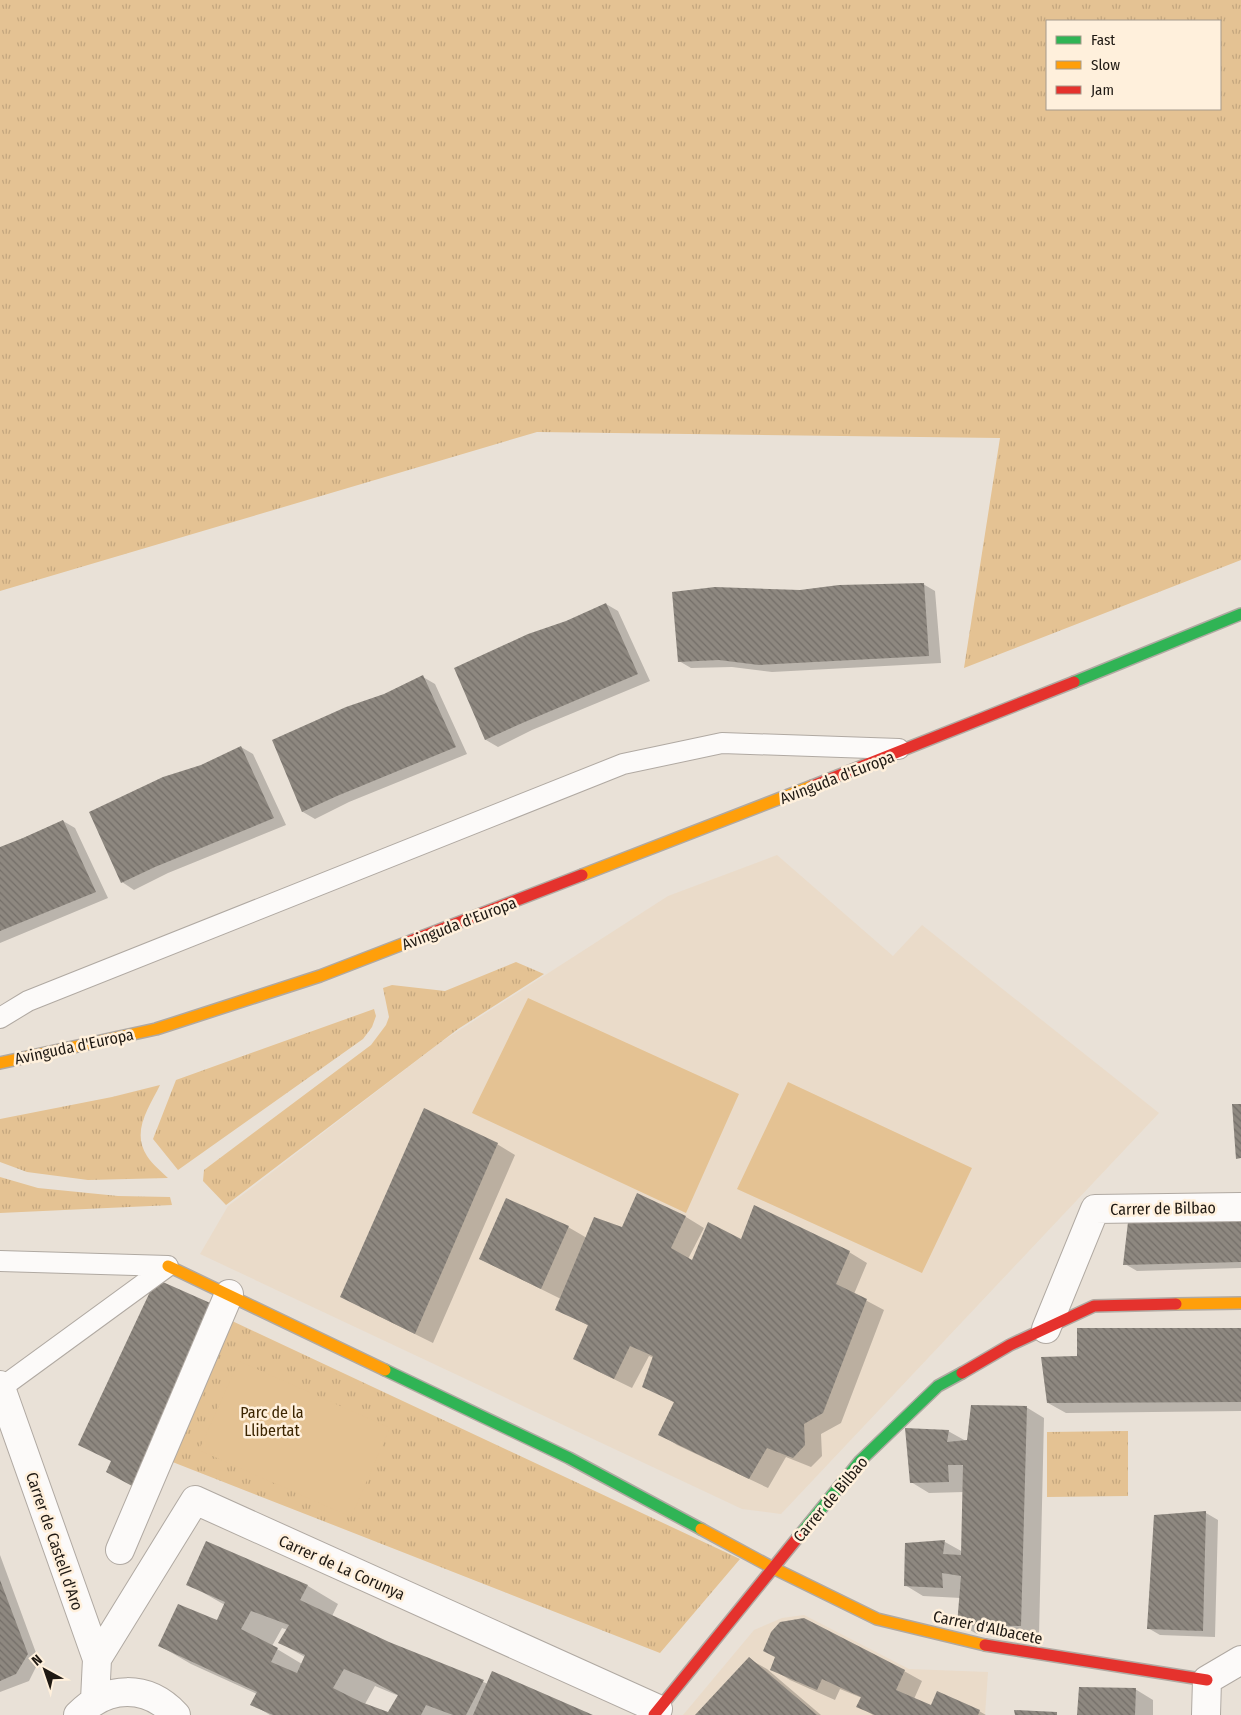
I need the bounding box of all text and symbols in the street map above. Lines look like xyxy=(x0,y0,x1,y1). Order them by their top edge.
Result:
legend xyxy=(1046,20,1221,110)
text: Fast xyxy=(1091,31,1115,49)
text: Slow xyxy=(1091,56,1120,74)
text: Jam xyxy=(1091,81,1114,99)
street label: Avinguda d'Europa xyxy=(777,747,897,808)
street label: Avinguda d'Europa xyxy=(399,893,519,954)
street label: Avinguda d'Europa xyxy=(13,1025,135,1068)
street label: Carrer de Bilbao xyxy=(1110,1198,1216,1219)
park label: Parc de la Llibertat xyxy=(240,1403,304,1440)
street label: Carrer de Bilbao xyxy=(789,1453,872,1546)
street label: Carrer de Castell d'Aro xyxy=(22,1470,87,1613)
street label: Carrer de La Corunya xyxy=(276,1531,408,1604)
street label: Carrer d'Albacete xyxy=(931,1607,1044,1648)
north arrow xyxy=(20,1645,70,1695)
text: N xyxy=(28,1651,46,1670)

